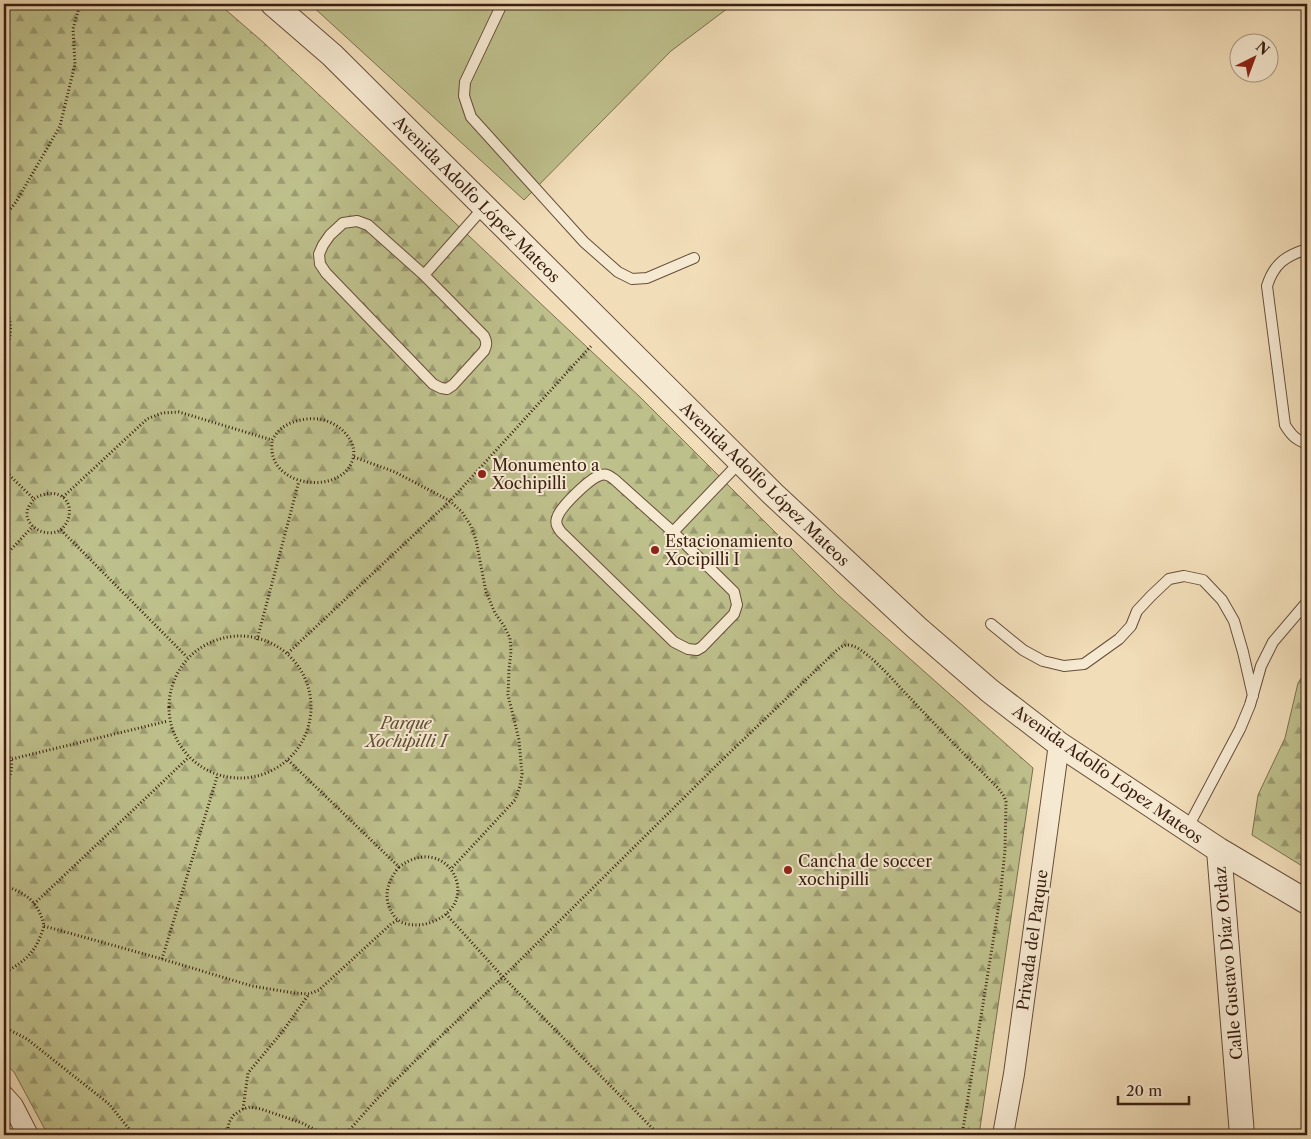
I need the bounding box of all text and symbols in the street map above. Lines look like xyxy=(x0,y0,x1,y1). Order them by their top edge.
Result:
north arrow xyxy=(1228,32,1278,82)
text: N xyxy=(1252,38,1273,59)
street label: Avenida Adolfo López Mateos xyxy=(389,111,565,287)
street label: Avenida Adolfo López Mateos xyxy=(675,397,854,570)
place label: Monumento a Xochipilli xyxy=(491,455,600,493)
marker: Monumento a Xochipilli xyxy=(476,468,488,480)
place label: Estacionamiento Xocipilli I xyxy=(664,531,793,569)
marker: Estacionamiento Xocipilli I xyxy=(649,544,661,556)
street label: Avenida Adolfo López Mateos xyxy=(1008,700,1207,847)
park label: Parque Xochipilli I xyxy=(364,713,449,751)
place label: Cancha de soccer xochipilli xyxy=(798,851,932,889)
marker: Cancha de soccer xochipilli xyxy=(782,864,794,876)
street label: Calle Gustavo Díaz Ordaz xyxy=(1210,865,1246,1061)
street label: Privada del Parque xyxy=(1012,868,1052,1012)
scale bar xyxy=(1118,1074,1190,1106)
text: 20 m xyxy=(1126,1081,1162,1100)

